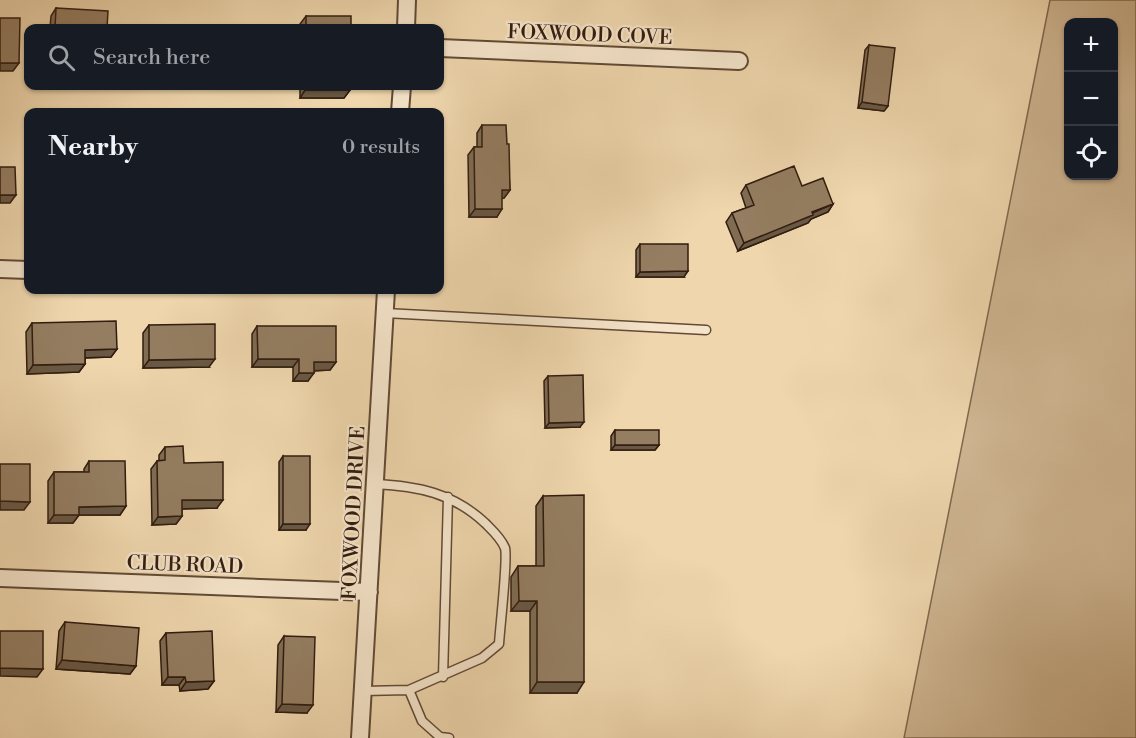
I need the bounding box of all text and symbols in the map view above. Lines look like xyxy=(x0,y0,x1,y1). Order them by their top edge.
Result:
map controls xyxy=(1064,18,1118,180)
button: + xyxy=(1064,18,1118,72)
street label: FOXWOOD COVE xyxy=(507,20,673,51)
search box xyxy=(24,24,444,90)
icon: search xyxy=(45,41,78,74)
text: Search here xyxy=(93,44,210,71)
button: − xyxy=(1064,72,1118,126)
button: locate xyxy=(1064,126,1118,180)
text: Nearby xyxy=(48,131,138,163)
text: 0 results xyxy=(342,135,420,160)
street label: FOXWOOD DRIVE xyxy=(337,425,372,601)
street label: CLUB ROAD xyxy=(126,551,244,580)

